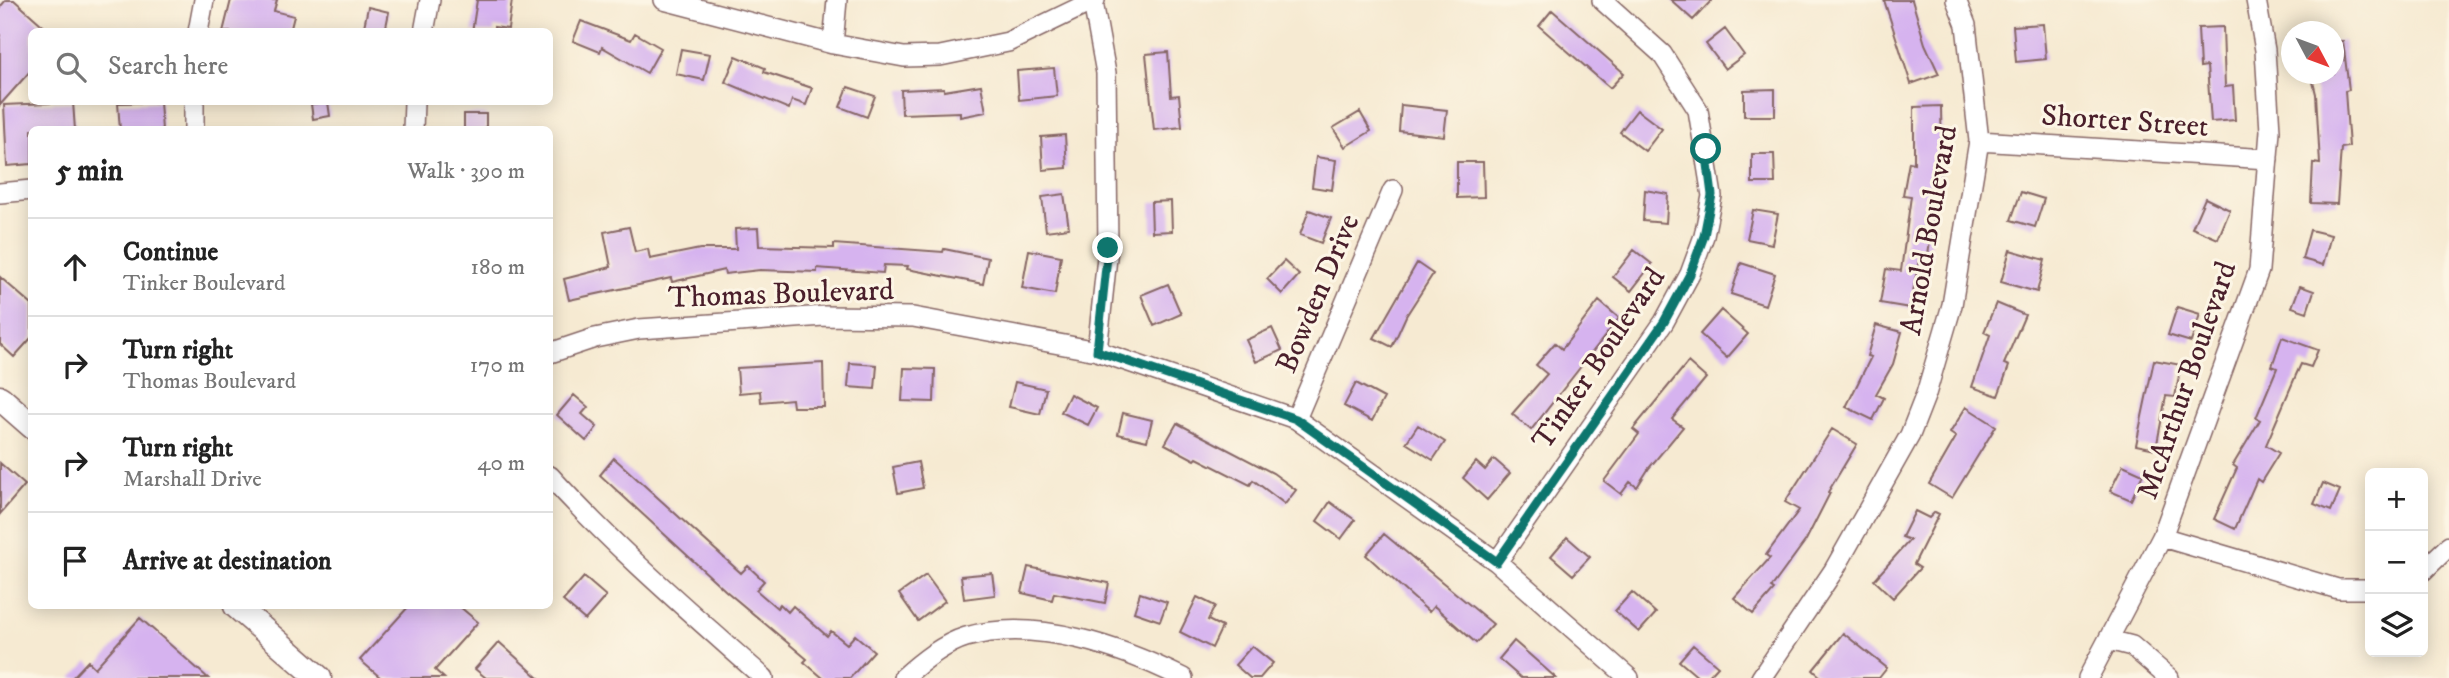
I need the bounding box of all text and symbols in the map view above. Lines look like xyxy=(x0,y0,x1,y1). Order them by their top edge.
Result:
north arrow xyxy=(2281,21,2344,84)
search box xyxy=(28,28,553,105)
icon: search xyxy=(52,48,90,86)
text: Search here xyxy=(108,50,228,83)
street label: Shorter Street xyxy=(2040,97,2210,146)
street label: Arnold Boulevard xyxy=(1893,123,1966,338)
route start xyxy=(1690,133,1721,164)
text: 5 min xyxy=(56,153,123,190)
text: Walk · 390 m xyxy=(407,157,525,186)
street label: Bowden Drive xyxy=(1268,209,1368,379)
route end xyxy=(1092,232,1123,263)
text: Continue xyxy=(123,236,218,269)
icon: ahead xyxy=(56,248,94,286)
text: 180 m xyxy=(470,253,525,282)
street label: McArthur Boulevard xyxy=(2129,257,2245,504)
street label: Tinker Boulevard xyxy=(1525,261,1674,457)
text: Tinker Boulevard xyxy=(123,269,286,298)
street label: Thomas Boulevard xyxy=(667,272,895,317)
text: Turn right xyxy=(123,334,233,367)
icon: right xyxy=(56,346,94,384)
text: 170 m xyxy=(470,351,525,380)
text: Thomas Boulevard xyxy=(123,367,296,396)
text: Turn right xyxy=(123,432,233,465)
icon: right xyxy=(56,444,94,482)
text: 40 m xyxy=(477,449,525,478)
text: Marshall Drive xyxy=(123,465,262,494)
map controls xyxy=(2365,468,2428,657)
button: + xyxy=(2365,468,2428,531)
button: − xyxy=(2365,531,2428,594)
icon: arrive xyxy=(56,542,94,580)
text: Arrive at destination xyxy=(123,545,332,578)
button: layers xyxy=(2365,594,2428,657)

